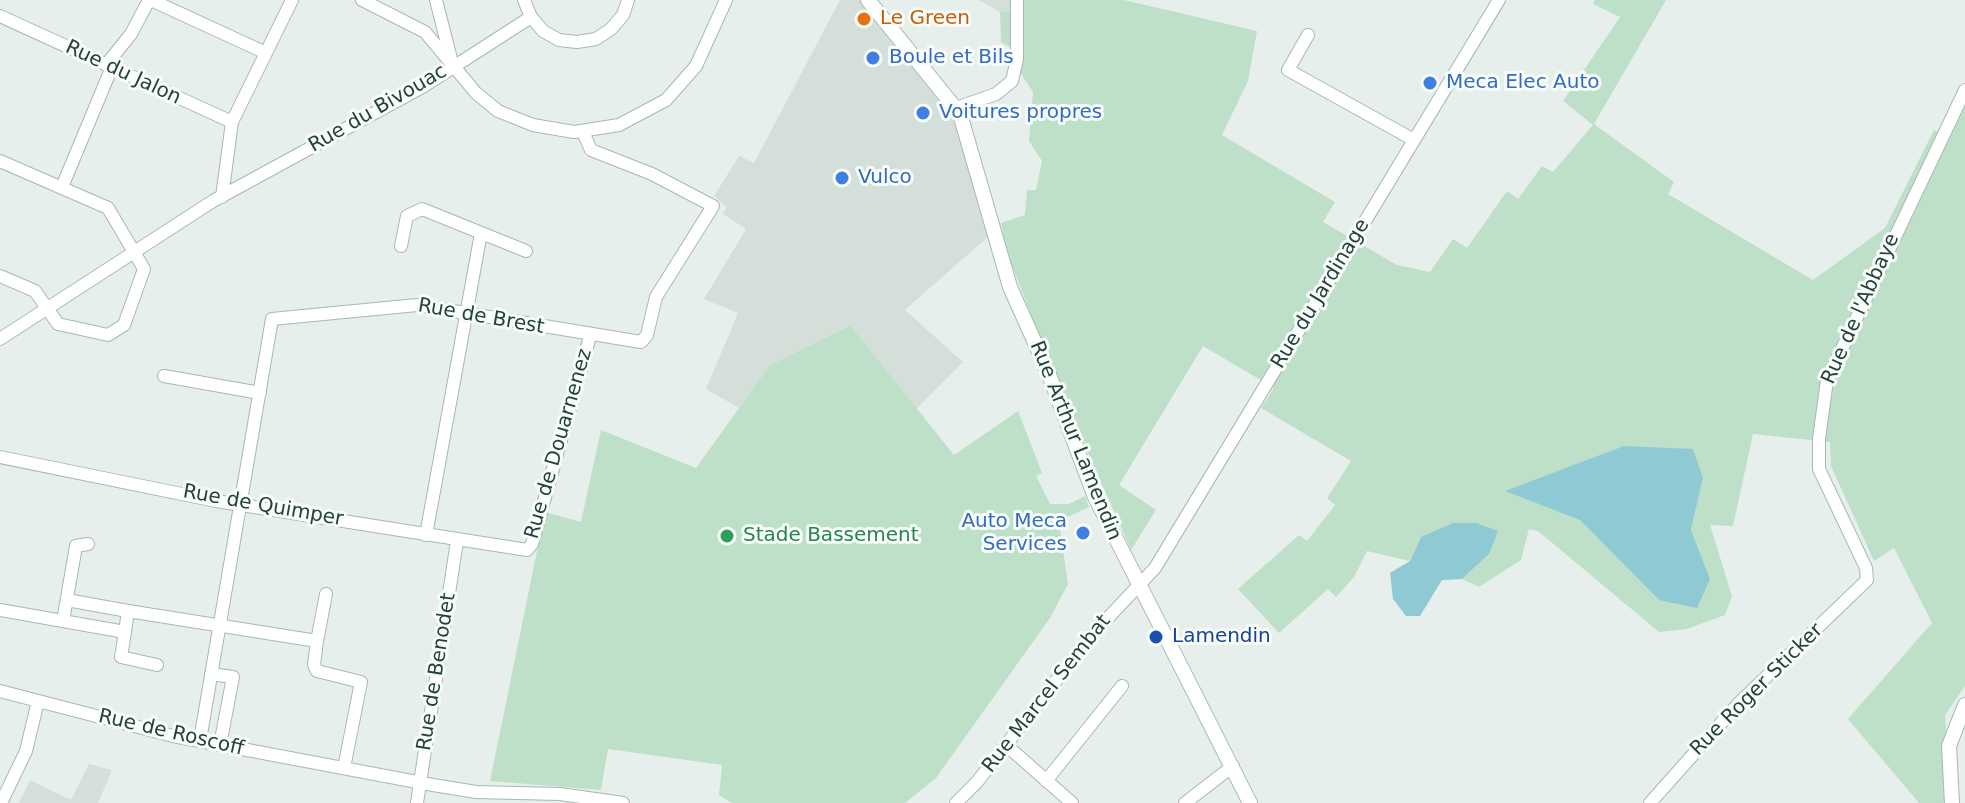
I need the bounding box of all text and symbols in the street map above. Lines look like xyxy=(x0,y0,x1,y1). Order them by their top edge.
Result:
place label: Le Green xyxy=(880,7,970,31)
marker: Le Green xyxy=(855,10,873,28)
street label: Rue du Jalon xyxy=(61,36,185,110)
place label: Boule et Bils xyxy=(889,46,1014,70)
marker: Boule et Bils xyxy=(864,49,882,67)
street label: Rue du Bivouac xyxy=(305,60,451,158)
place label: Meca Elec Auto xyxy=(1446,71,1599,95)
marker: Meca Elec Auto xyxy=(1421,74,1439,92)
place label: Voitures propres xyxy=(939,101,1102,125)
marker: Voitures propres xyxy=(914,104,932,122)
place label: Vulco xyxy=(858,166,912,190)
marker: Vulco xyxy=(833,169,851,187)
street label: Rue du Jardinage xyxy=(1267,215,1375,373)
street label: Rue de l'Abbaye xyxy=(1817,230,1905,388)
street label: Rue de Brest xyxy=(416,294,546,340)
street label: Rue Arthur Lamendin xyxy=(1024,338,1126,544)
street label: Rue de Douarnenez xyxy=(520,346,598,542)
street label: Rue de Quimper xyxy=(181,480,345,532)
place label: Auto Meca Services xyxy=(961,510,1067,557)
place label: Stade Bassement xyxy=(743,524,919,548)
marker: Auto Meca Services xyxy=(1074,524,1092,542)
marker: Stade Bassement xyxy=(718,527,736,545)
street label: Rue de Benodet xyxy=(413,591,461,753)
street label: Rue Marcel Sembat xyxy=(978,610,1116,778)
street label: Rue Roger Sticker xyxy=(1686,619,1828,761)
place label: Lamendin xyxy=(1172,625,1271,649)
marker: Lamendin xyxy=(1147,628,1165,646)
street label: Rue de Roscoff xyxy=(96,705,246,761)

